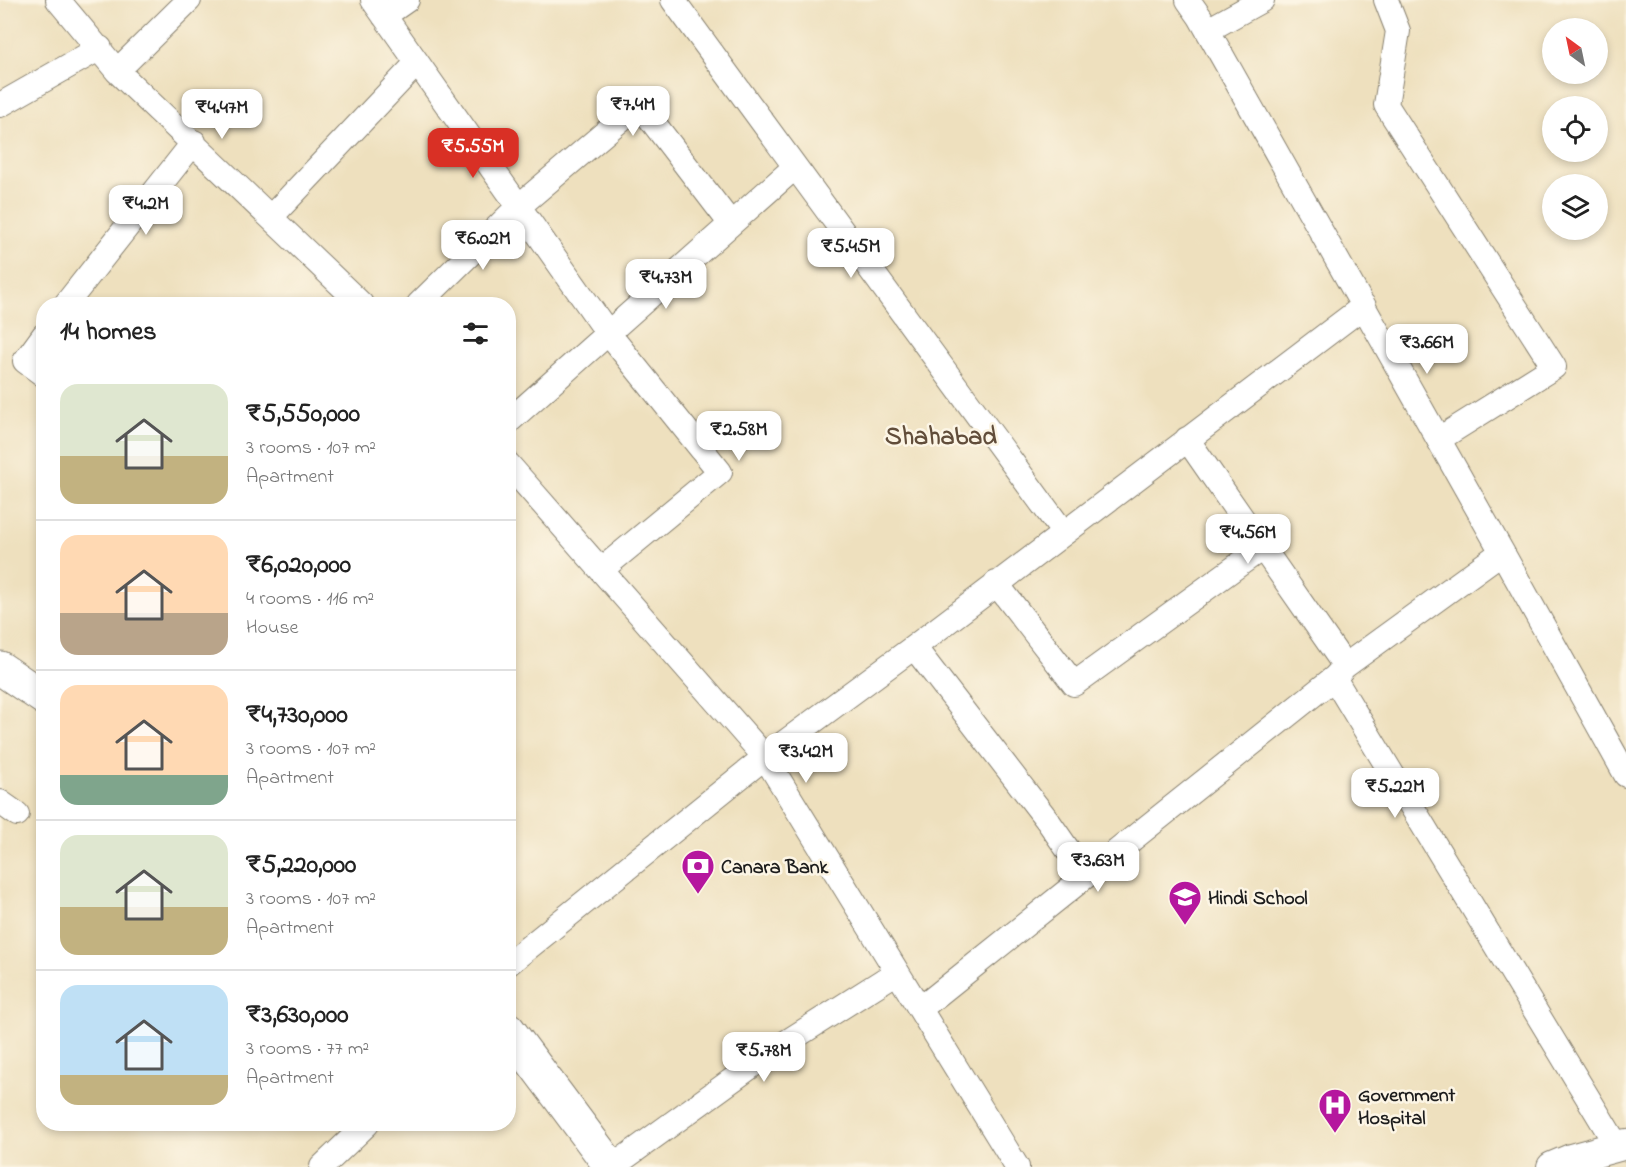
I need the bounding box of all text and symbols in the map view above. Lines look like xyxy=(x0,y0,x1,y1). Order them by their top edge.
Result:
north arrow xyxy=(1542,18,1608,84)
map controls xyxy=(1542,18,1608,240)
pin: ₹7.4M xyxy=(591,86,675,137)
pin: ₹4.47M xyxy=(173,89,271,140)
text: ₹7.4M xyxy=(611,91,655,120)
text: ₹4.47M xyxy=(196,94,248,123)
button: locate xyxy=(1542,96,1608,162)
pin: ₹5.55M xyxy=(424,128,522,179)
text: ₹5.55M xyxy=(442,133,504,162)
button: layers xyxy=(1542,174,1608,240)
pin: ₹4.2M xyxy=(104,185,188,236)
text: ₹4.2M xyxy=(123,190,169,219)
pin: ₹6.02M xyxy=(434,220,532,271)
text: ₹6.02M xyxy=(455,225,511,254)
pin: ₹5.45M xyxy=(802,228,900,279)
text: ₹5.45M xyxy=(821,233,881,262)
pin: ₹4.73M xyxy=(617,259,715,310)
text: ₹4.73M xyxy=(640,264,692,293)
text: 14 homes xyxy=(60,314,156,352)
icon: filters xyxy=(459,317,492,350)
pin: ₹3.66M xyxy=(1378,324,1476,375)
text: ₹3.66M xyxy=(1400,329,1454,358)
text: ₹5,550,000 xyxy=(246,396,360,434)
icon: home xyxy=(108,408,180,480)
pin: ₹2.58M xyxy=(690,411,788,462)
text: ₹2.58M xyxy=(710,416,768,445)
district label: Shahabad xyxy=(885,419,997,457)
text: 3 rooms · 107 m² xyxy=(246,434,376,463)
text: Apartment xyxy=(246,463,334,492)
pin: ₹4.56M xyxy=(1199,514,1297,565)
text: ₹4.56M xyxy=(1220,519,1276,548)
text: ₹6,020,000 xyxy=(246,547,351,585)
icon: home xyxy=(108,559,180,631)
text: 4 rooms · 116 m² xyxy=(246,585,374,614)
text: House xyxy=(246,614,299,643)
text: ₹4,730,000 xyxy=(246,697,348,735)
icon: home xyxy=(108,709,180,781)
pin: ₹3.42M xyxy=(757,733,855,784)
text: 3 rooms · 107 m² xyxy=(246,735,376,764)
text: ₹3.42M xyxy=(779,738,833,767)
text: Apartment xyxy=(246,764,334,793)
pin: ₹5.22M xyxy=(1346,768,1444,819)
text: ₹5.22M xyxy=(1365,773,1425,802)
pin: ₹3.63M xyxy=(1049,842,1147,893)
text: ₹5,220,000 xyxy=(246,847,356,885)
text: ₹3.63M xyxy=(1071,847,1125,876)
bank icon: Canara Bank xyxy=(680,848,716,895)
place label: Canara Bank xyxy=(721,854,830,883)
icon: home xyxy=(108,859,180,931)
school or university icon: Hindi School xyxy=(1167,879,1203,926)
text: 3 rooms · 107 m² xyxy=(246,885,376,914)
place label: Hindi School xyxy=(1208,885,1308,914)
text: Apartment xyxy=(246,914,334,943)
text: ₹3,630,000 xyxy=(246,997,348,1035)
icon: home xyxy=(108,1009,180,1081)
pin: ₹5.78M xyxy=(715,1032,813,1083)
text: 3 rooms · 77 m² xyxy=(246,1035,369,1064)
text: ₹5.78M xyxy=(736,1037,792,1066)
text: Apartment xyxy=(246,1064,334,1093)
place label: Government Hospital xyxy=(1358,1082,1456,1134)
hospital icon: Government Hospital xyxy=(1317,1087,1353,1134)

